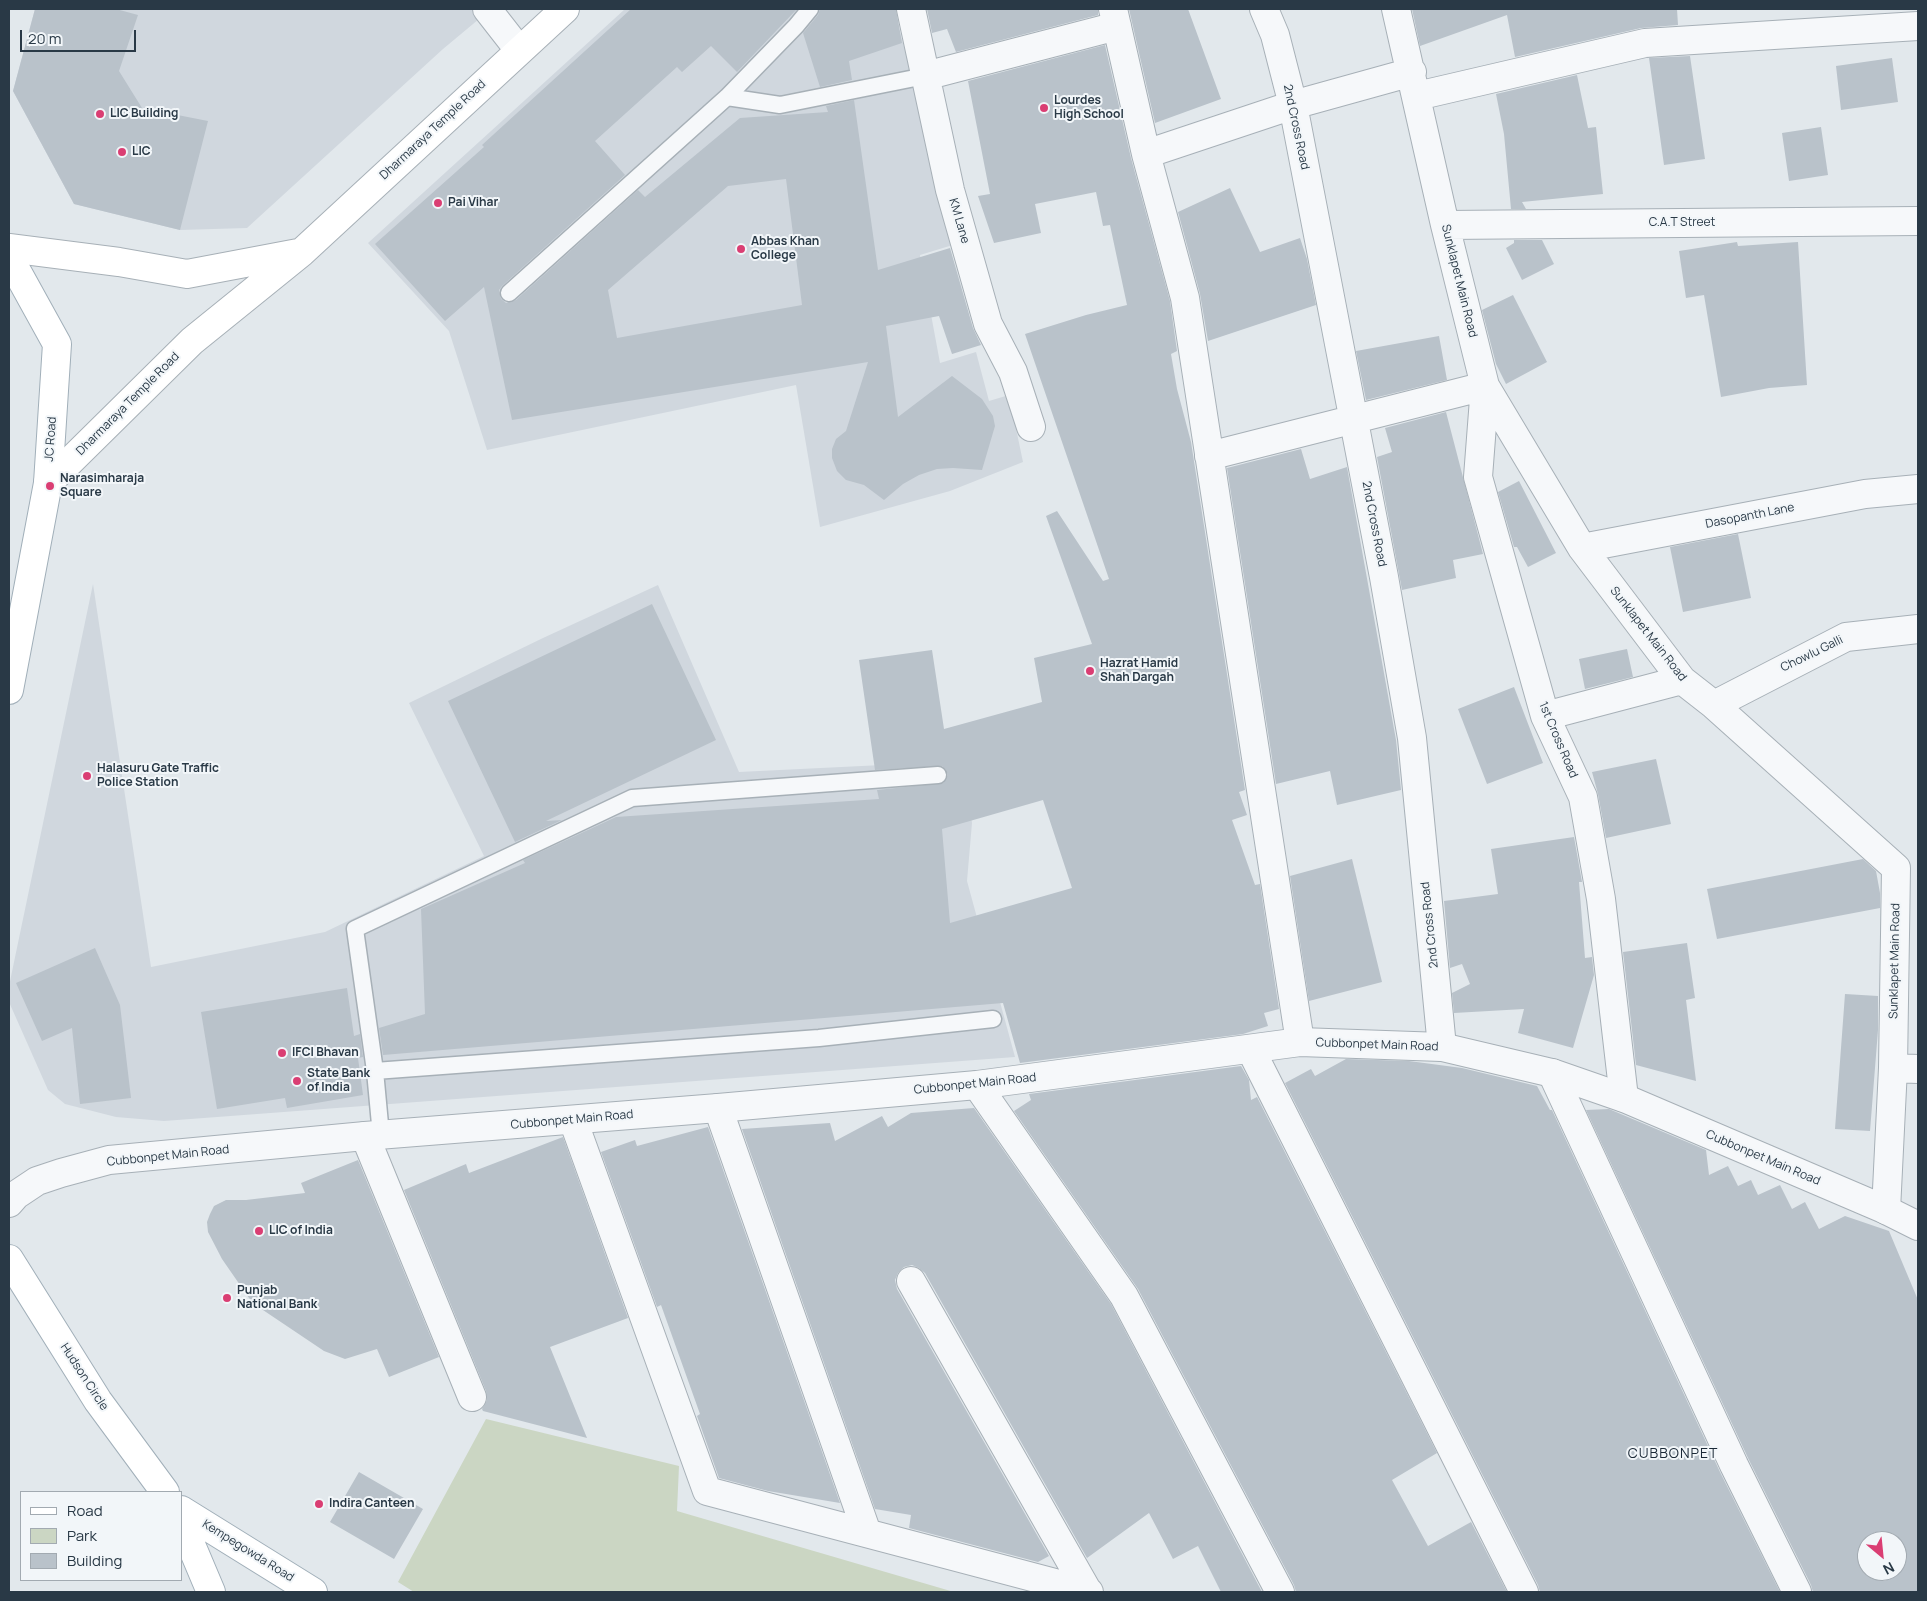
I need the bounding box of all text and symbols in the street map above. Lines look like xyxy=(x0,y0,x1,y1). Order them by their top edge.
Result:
scale bar xyxy=(22,20,139,52)
text: 20 m xyxy=(28,28,61,49)
street label: Dharmaraya Temple Road xyxy=(377,77,489,183)
street label: 2nd Cross Road xyxy=(1280,83,1312,171)
place label: Lourdes High School xyxy=(1054,94,1124,122)
marker: Lourdes High School xyxy=(1038,102,1050,114)
place label: LIC Building xyxy=(110,107,179,121)
marker: LIC Building xyxy=(94,108,106,120)
place label: LIC xyxy=(132,145,151,159)
marker: LIC xyxy=(116,146,128,158)
place label: Pai Vihar xyxy=(448,196,498,210)
marker: Pai Vihar xyxy=(432,197,444,209)
street label: KM Lane xyxy=(946,197,972,245)
street label: C.A.T Street xyxy=(1649,216,1715,230)
street label: Sunklapet Main Road xyxy=(1438,223,1480,339)
place label: Abbas Khan College xyxy=(751,235,819,263)
marker: Abbas Khan College xyxy=(735,243,747,255)
street label: Dharmaraya Temple Road xyxy=(74,350,182,458)
street label: JC Road xyxy=(42,416,60,462)
place label: Narasimharaja Square xyxy=(60,472,144,500)
marker: Narasimharaja Square xyxy=(44,480,56,492)
street label: 2nd Cross Road xyxy=(1359,480,1389,568)
street label: Dasopanth Lane xyxy=(1704,500,1796,532)
street label: Sunklapet Main Road xyxy=(1607,584,1689,684)
street label: Chowlu Galli xyxy=(1778,633,1846,675)
place label: Hazrat Hamid Shah Dargah xyxy=(1100,657,1178,685)
marker: Hazrat Hamid Shah Dargah xyxy=(1084,665,1096,677)
street label: 1st Cross Road xyxy=(1535,700,1581,780)
place label: Halasuru Gate Traffic Police Station xyxy=(97,762,219,790)
marker: Halasuru Gate Traffic Police Station xyxy=(81,770,93,782)
street label: 2nd Cross Road xyxy=(1418,881,1442,969)
street label: Sunklapet Main Road xyxy=(1887,903,1903,1019)
street label: Cubbonpet Main Road xyxy=(1315,1036,1439,1054)
place label: IFCI Bhavan xyxy=(292,1046,359,1060)
marker: IFCI Bhavan xyxy=(276,1047,288,1059)
place label: State Bank of India xyxy=(307,1067,370,1095)
street label: Cubbonpet Main Road xyxy=(913,1070,1037,1098)
marker: State Bank of India xyxy=(291,1075,303,1087)
street label: Cubbonpet Main Road xyxy=(510,1107,634,1133)
street label: Cubbonpet Main Road xyxy=(1704,1127,1822,1189)
street label: Cubbonpet Main Road xyxy=(106,1142,230,1170)
place label: LIC of India xyxy=(269,1224,333,1238)
marker: LIC of India xyxy=(253,1225,265,1237)
place label: Punjab National Bank xyxy=(237,1284,317,1312)
marker: Punjab National Bank xyxy=(221,1292,233,1304)
street label: Hudson Circle xyxy=(57,1341,111,1413)
district label: CUBBONPET xyxy=(1627,1446,1719,1462)
legend xyxy=(20,1491,182,1581)
place label: Indira Canteen xyxy=(329,1497,414,1511)
marker: Indira Canteen xyxy=(313,1498,325,1510)
text: Road xyxy=(67,1500,103,1521)
street label: Kempegowda Road xyxy=(200,1517,296,1585)
text: Park xyxy=(67,1525,97,1546)
north arrow xyxy=(1857,1531,1907,1581)
text: Building xyxy=(67,1550,122,1571)
text: N xyxy=(1880,1558,1898,1580)

